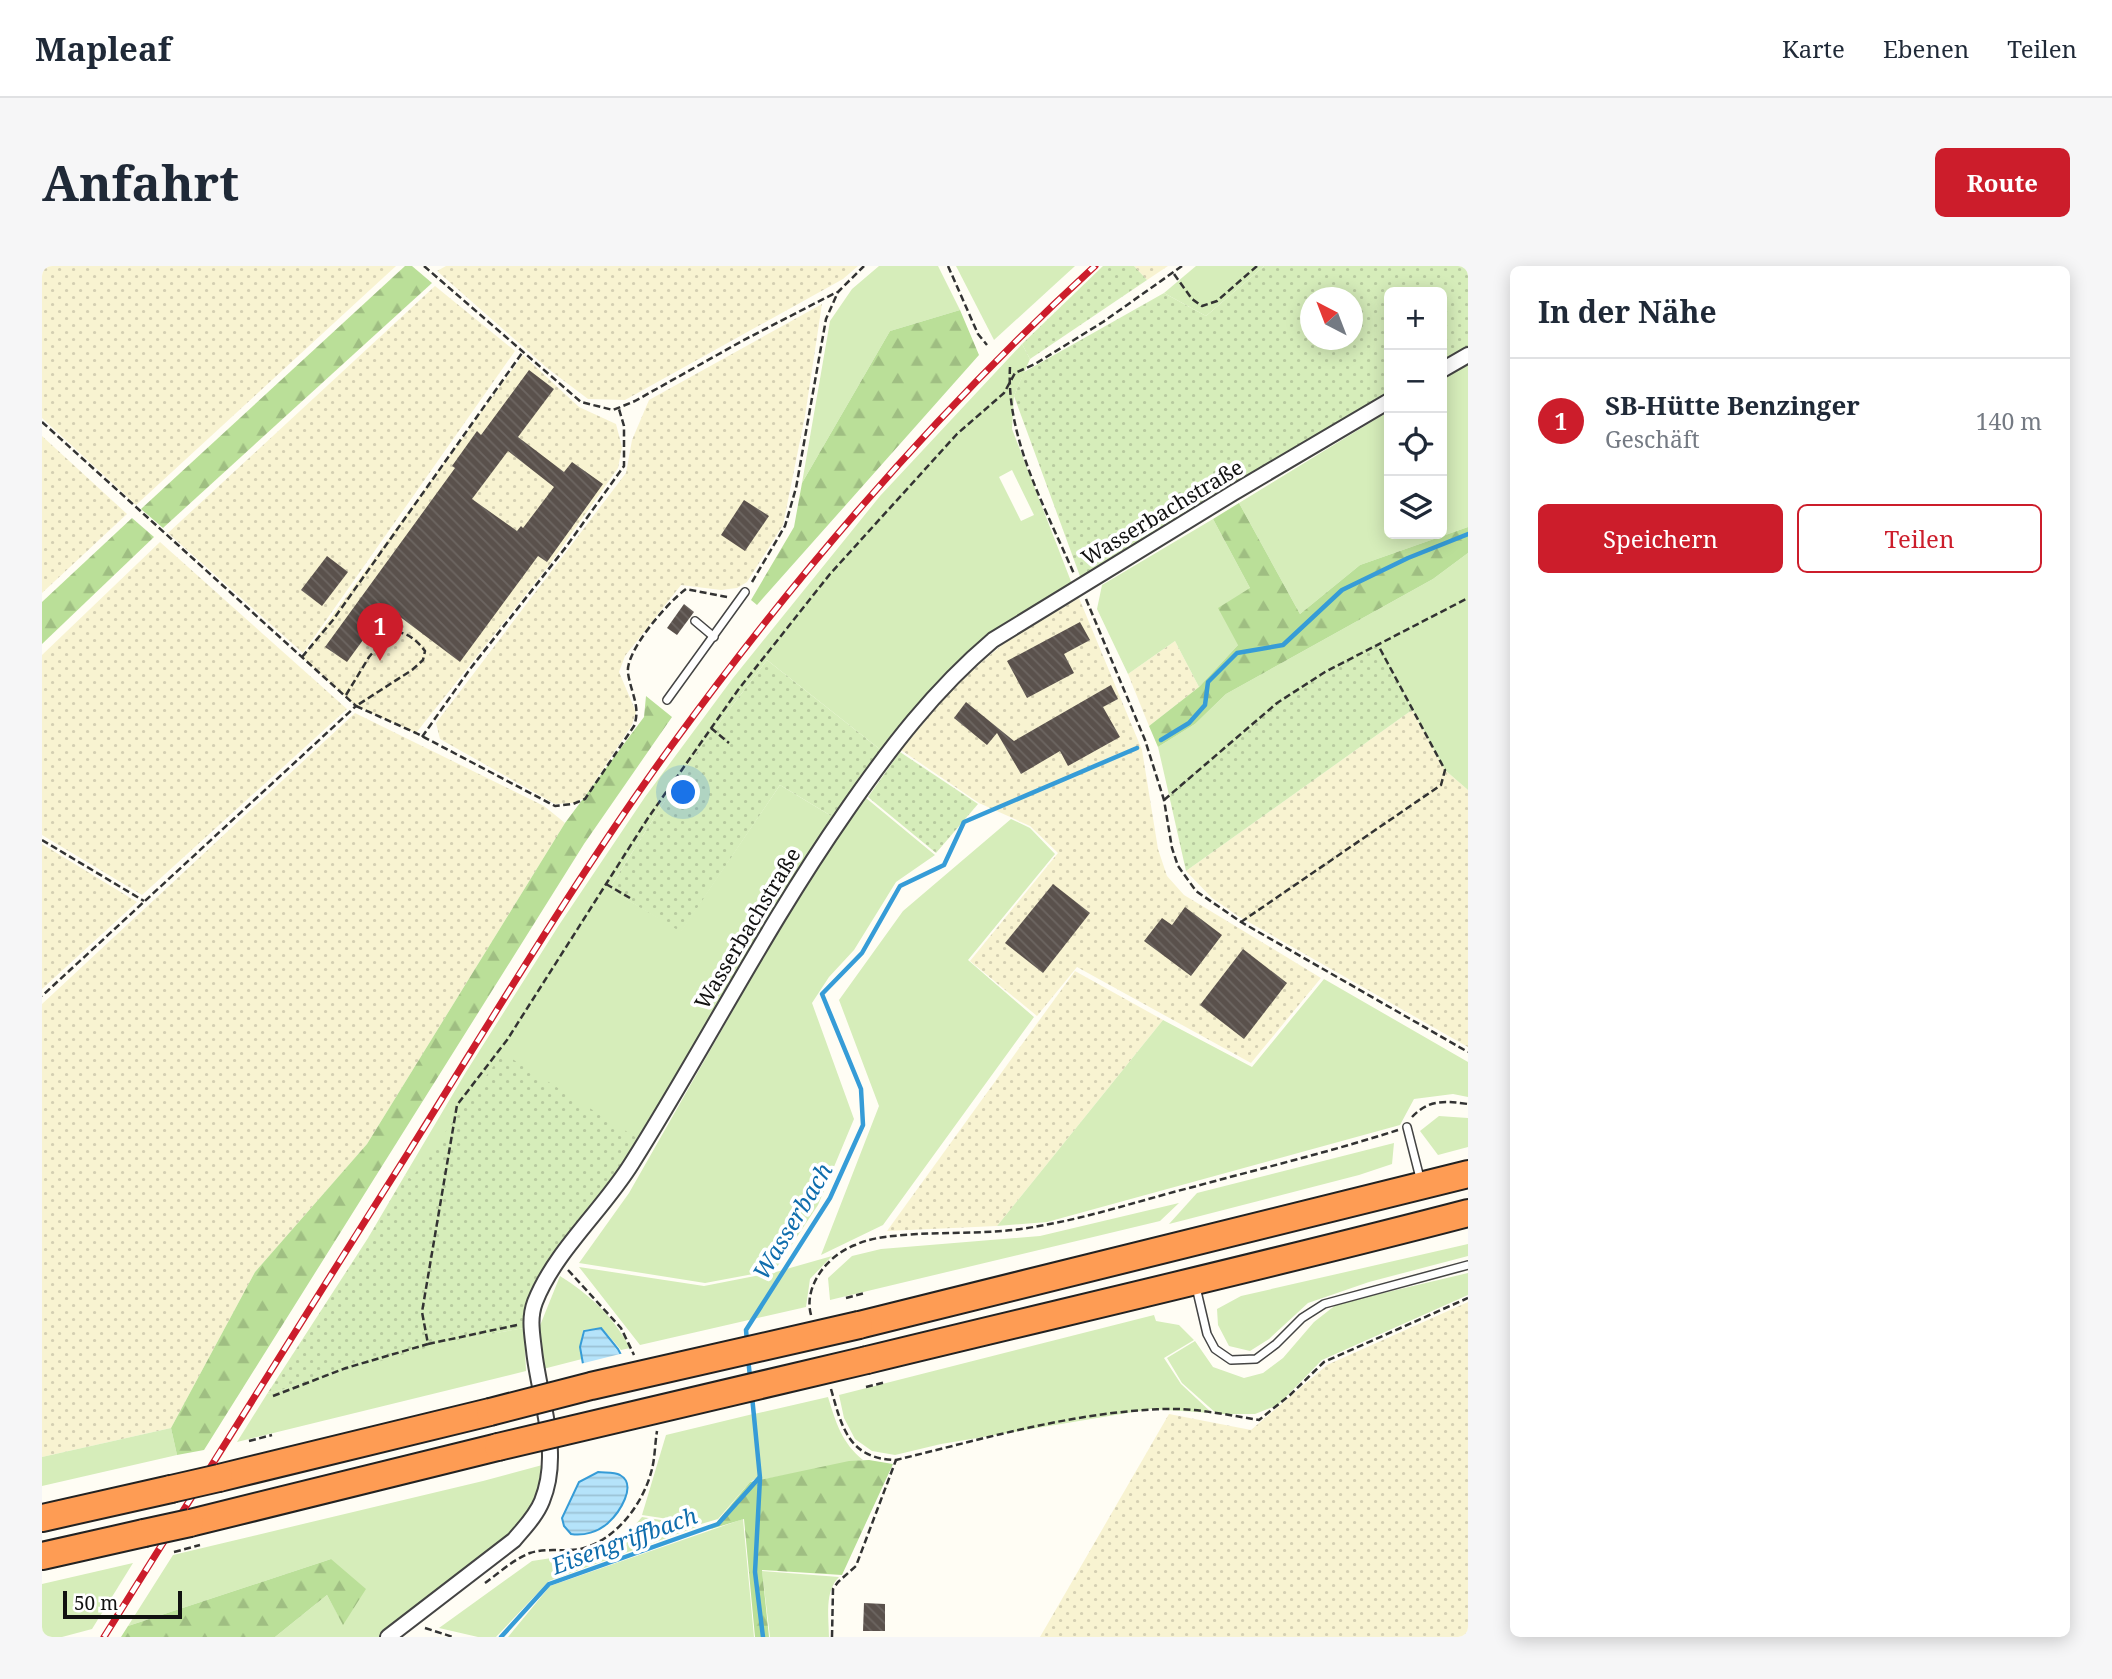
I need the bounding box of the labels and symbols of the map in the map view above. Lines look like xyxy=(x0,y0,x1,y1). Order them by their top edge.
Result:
north arrow xyxy=(1300,287,1363,350)
street label: Wasserbachstraße xyxy=(1076,453,1248,571)
pin: 1 xyxy=(357,603,403,661)
your location xyxy=(666,775,700,809)
street label: Wasserbachstraße xyxy=(688,842,806,1014)
water label: Wasserbach xyxy=(745,1156,840,1285)
water label: Eisengriffbach xyxy=(546,1499,702,1582)
scale bar xyxy=(63,1588,182,1620)

